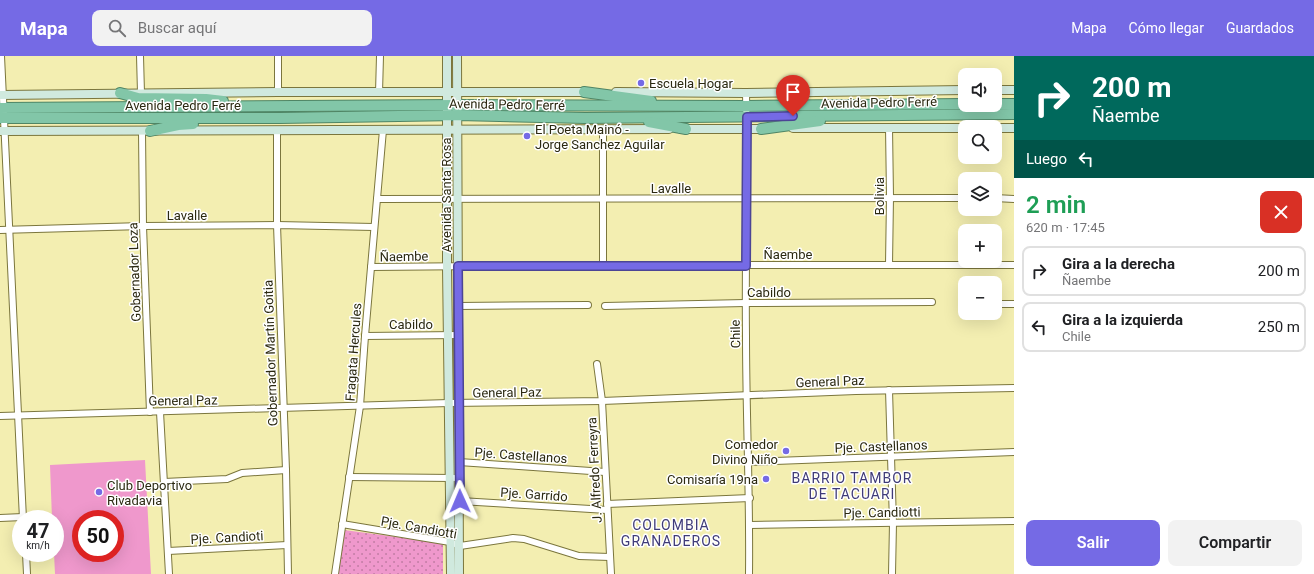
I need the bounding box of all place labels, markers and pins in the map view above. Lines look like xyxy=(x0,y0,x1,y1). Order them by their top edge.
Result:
pin xyxy=(776,75,810,116)
place label: Escuela Hogar xyxy=(649,76,733,91)
marker: Escuela Hogar xyxy=(636,78,646,88)
place label: El Poeta Mainó - Jorge Sanchez Aguilar xyxy=(535,122,665,152)
marker: El Poeta Mainó - Jorge Sanchez Aguilar xyxy=(522,131,532,141)
place label: Comedor Divino Niño xyxy=(712,437,779,467)
marker: Comedor Divino Niño xyxy=(781,446,791,456)
place label: Comisaría 19na xyxy=(667,472,758,487)
marker: Comisaría 19na xyxy=(761,474,771,484)
place label: Club Deportivo Rivadavia xyxy=(107,478,192,508)
marker: Club Deportivo Rivadavia xyxy=(94,487,104,497)

